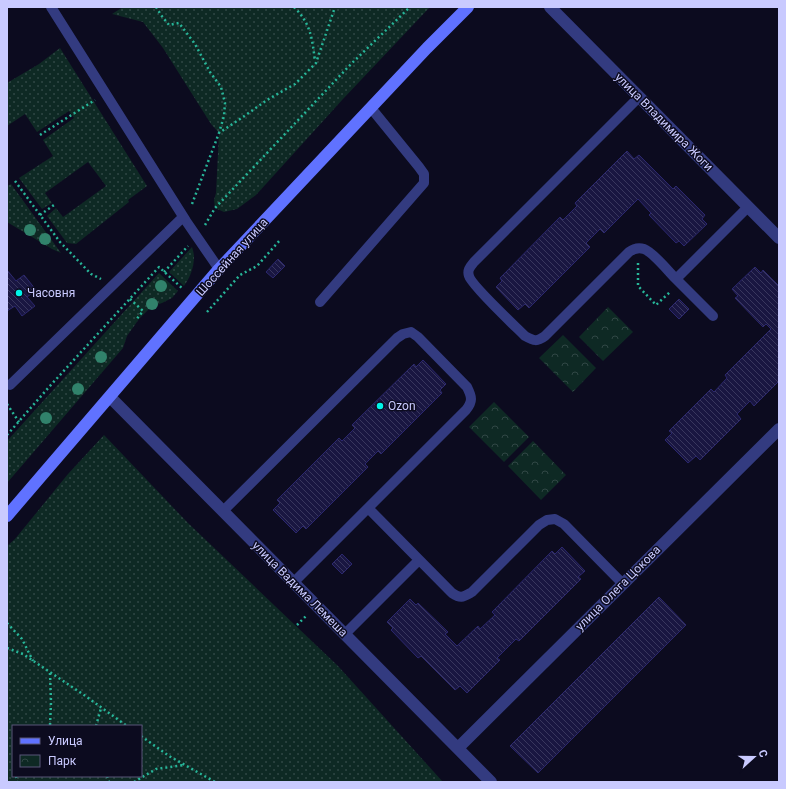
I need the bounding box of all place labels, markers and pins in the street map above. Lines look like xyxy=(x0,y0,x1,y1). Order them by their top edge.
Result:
place label: Часовня xyxy=(27,286,75,300)
marker: Часовня xyxy=(14,288,24,298)
place label: Ozon xyxy=(388,399,416,413)
marker: Ozon xyxy=(375,401,385,411)

